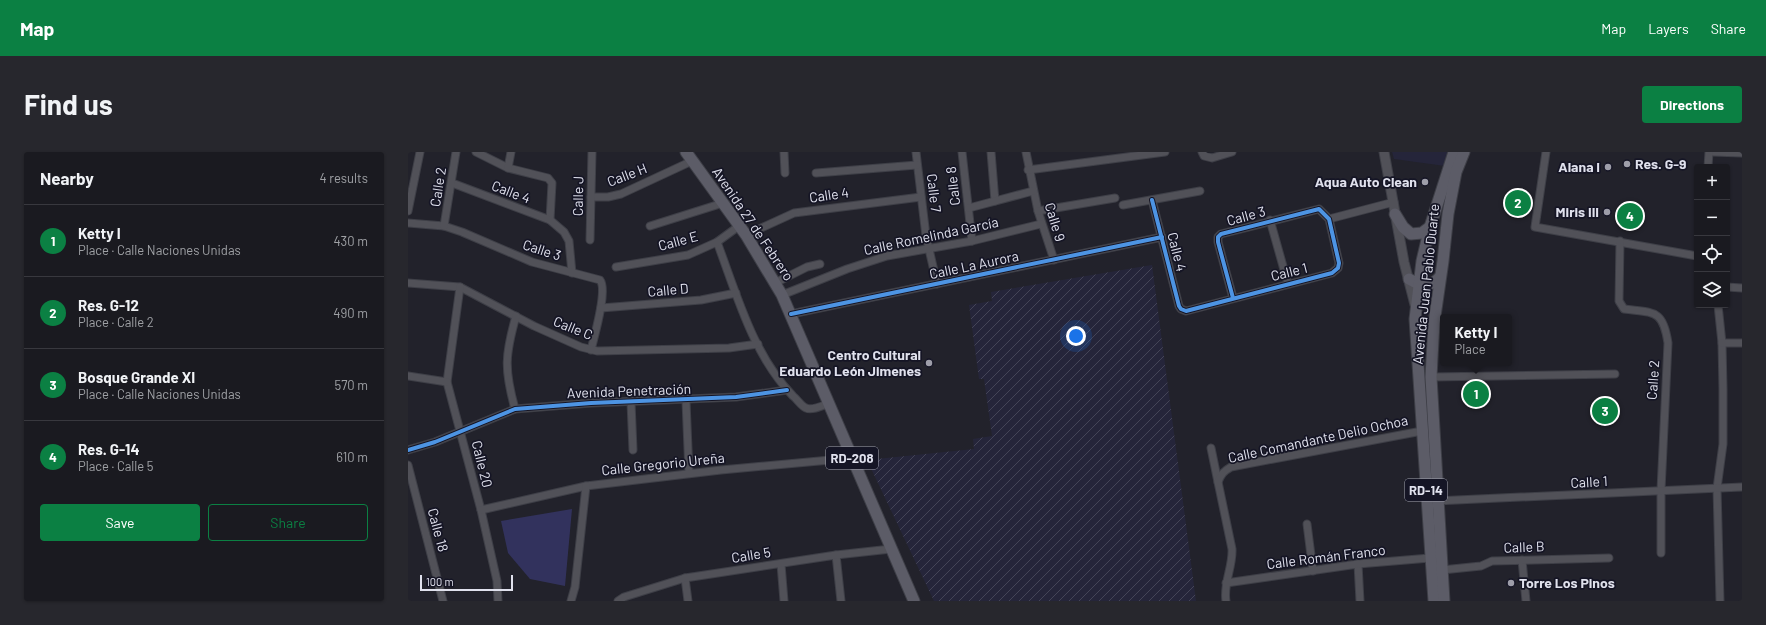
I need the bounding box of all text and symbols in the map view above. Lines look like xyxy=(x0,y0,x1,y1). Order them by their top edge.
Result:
text: Map xyxy=(20,17,54,40)
text: Map xyxy=(1601,20,1626,37)
text: Layers xyxy=(1648,20,1689,37)
text: Share xyxy=(1711,20,1746,37)
button: Directions xyxy=(1642,86,1742,123)
text: Find us xyxy=(24,87,113,121)
place label: Res. G-9 xyxy=(1635,155,1686,172)
place label: Alana I xyxy=(1558,158,1600,175)
street label: Calle H xyxy=(604,159,649,190)
marker: Res. G-9 xyxy=(1622,159,1632,169)
marker: Alana I xyxy=(1603,162,1613,172)
street label: Avenida 27 de Febrero xyxy=(709,164,798,284)
map controls xyxy=(1694,164,1730,308)
button: + xyxy=(1694,164,1730,200)
street label: Calle 8 xyxy=(942,165,963,207)
street label: Calle 2 xyxy=(426,166,449,208)
text: Nearby xyxy=(40,168,94,188)
text: 4 results xyxy=(320,170,368,186)
street label: Calle 7 xyxy=(924,173,945,214)
place label: Aqua Auto Clean xyxy=(1315,173,1417,190)
street label: Calle 4 xyxy=(489,176,533,207)
street label: Calle J xyxy=(569,176,586,216)
marker: Aqua Auto Clean xyxy=(1420,177,1430,187)
street label: Calle 4 xyxy=(808,183,850,206)
pin: 2 xyxy=(1505,188,1531,218)
street label: Calle 9 xyxy=(1042,200,1069,243)
button: − xyxy=(1694,200,1730,236)
pin: 4 xyxy=(1617,201,1643,231)
street label: Calle 3 xyxy=(1225,202,1267,229)
street label: Avenida Juan Pablo Duarte xyxy=(1409,203,1442,365)
place label: Miris III xyxy=(1556,203,1599,220)
marker: Miris III xyxy=(1602,207,1612,217)
street label: Calle Romelinda García xyxy=(862,213,1000,258)
text: Ketty I xyxy=(78,224,121,242)
street label: Calle E xyxy=(656,227,700,254)
street label: Calle 4 xyxy=(1164,230,1191,273)
text: 1 xyxy=(51,233,55,249)
text: 430 m xyxy=(333,233,368,249)
street label: Calle 3 xyxy=(521,235,564,264)
button: locate xyxy=(1694,236,1730,272)
text: Place · Calle Naciones Unidas xyxy=(78,242,241,258)
street label: Calle La Aurora xyxy=(928,247,1020,282)
street label: Calle 1 xyxy=(1269,259,1309,284)
button: layers xyxy=(1694,272,1730,308)
street label: Calle D xyxy=(647,279,689,300)
text: Res. G-12 xyxy=(78,296,139,314)
text: 2 xyxy=(49,305,57,321)
text: 490 m xyxy=(333,305,368,321)
street label: Calle C xyxy=(551,312,595,343)
text: Place · Calle 2 xyxy=(78,314,154,330)
popup xyxy=(1440,314,1512,366)
text: Ketty I xyxy=(1455,323,1497,341)
your location xyxy=(1066,326,1086,346)
text: Place xyxy=(1455,341,1486,357)
place label: Centro Cultural Eduardo León Jimenes xyxy=(779,346,921,379)
marker: Centro Cultural Eduardo León Jimenes xyxy=(924,358,934,368)
street label: Calle 2 xyxy=(1643,360,1662,400)
text: Bosque Grande XI xyxy=(78,368,195,386)
text: 3 xyxy=(49,377,57,393)
text: 570 m xyxy=(334,377,368,393)
pin: 1 xyxy=(1463,379,1489,409)
street label: Avenida Penetración xyxy=(567,380,691,401)
text: Place · Calle Naciones Unidas xyxy=(78,386,241,402)
pin: 3 xyxy=(1592,396,1618,426)
street label: Calle Comandante Delio Ochoa xyxy=(1226,411,1409,466)
street label: Calle 20 xyxy=(468,439,496,489)
text: Res. G-14 xyxy=(78,440,139,458)
road number: RD-208 xyxy=(826,447,878,469)
text: 4 xyxy=(49,449,57,465)
text: 610 m xyxy=(336,449,368,465)
street label: Calle Gregorio Ureña xyxy=(600,449,725,478)
text: Place · Calle 5 xyxy=(78,458,154,474)
street label: Calle 1 xyxy=(1570,472,1608,491)
road number: RD-14 xyxy=(1405,479,1447,501)
button: Save xyxy=(40,504,200,541)
button: Share xyxy=(208,504,368,541)
street label: Calle 18 xyxy=(425,506,452,554)
street label: Calle B xyxy=(1503,537,1545,556)
street label: Calle Román Franco xyxy=(1265,541,1386,572)
street label: Calle 5 xyxy=(730,543,772,566)
scale bar xyxy=(420,573,513,592)
place label: Torre Los Pinos xyxy=(1519,574,1615,591)
text: 100 m xyxy=(426,575,454,588)
marker: Torre Los Pinos xyxy=(1506,578,1516,588)

